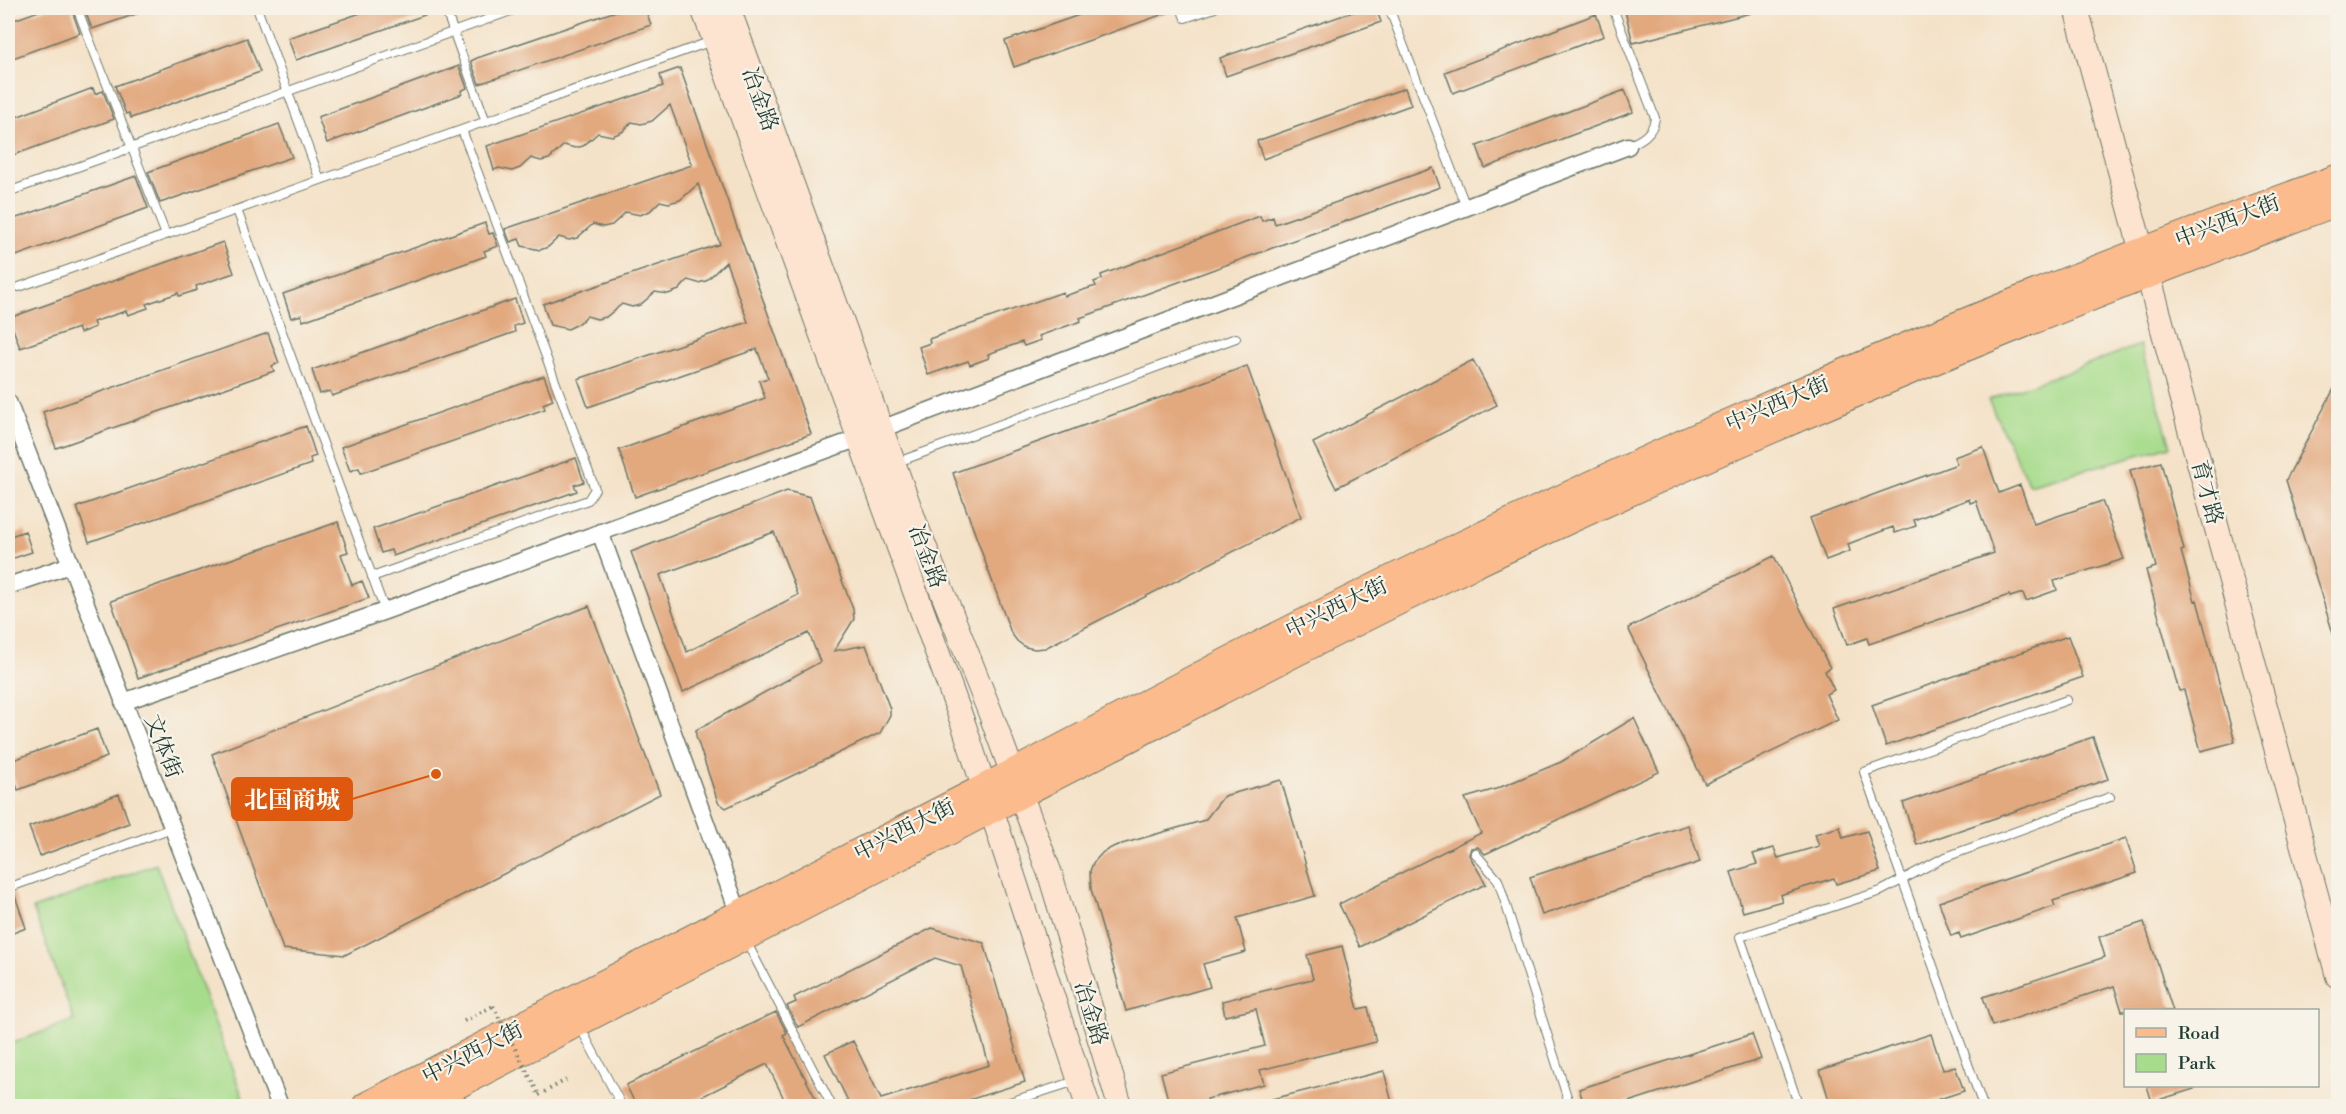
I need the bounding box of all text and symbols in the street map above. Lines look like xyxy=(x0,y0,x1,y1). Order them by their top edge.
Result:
street label: 冶金路 xyxy=(736,64,784,135)
street label: 中兴西大街 xyxy=(2171,189,2284,254)
street label: 中兴西大街 xyxy=(1722,370,1833,438)
street label: 育才路 xyxy=(2185,457,2228,528)
street label: 冶金路 xyxy=(902,521,951,592)
street label: 中兴西大街 xyxy=(1281,572,1392,645)
street label: 文体街 xyxy=(138,711,187,782)
callout: 北国商城 xyxy=(232,778,352,820)
text: 北国商城 xyxy=(244,786,340,816)
street label: 中兴西大街 xyxy=(850,793,960,867)
street label: 冶金路 xyxy=(1068,978,1113,1049)
legend xyxy=(2124,1009,2319,1087)
street label: 中兴西大街 xyxy=(418,1016,528,1090)
text: Road xyxy=(2178,1022,2221,1045)
text: Park xyxy=(2178,1052,2217,1075)

